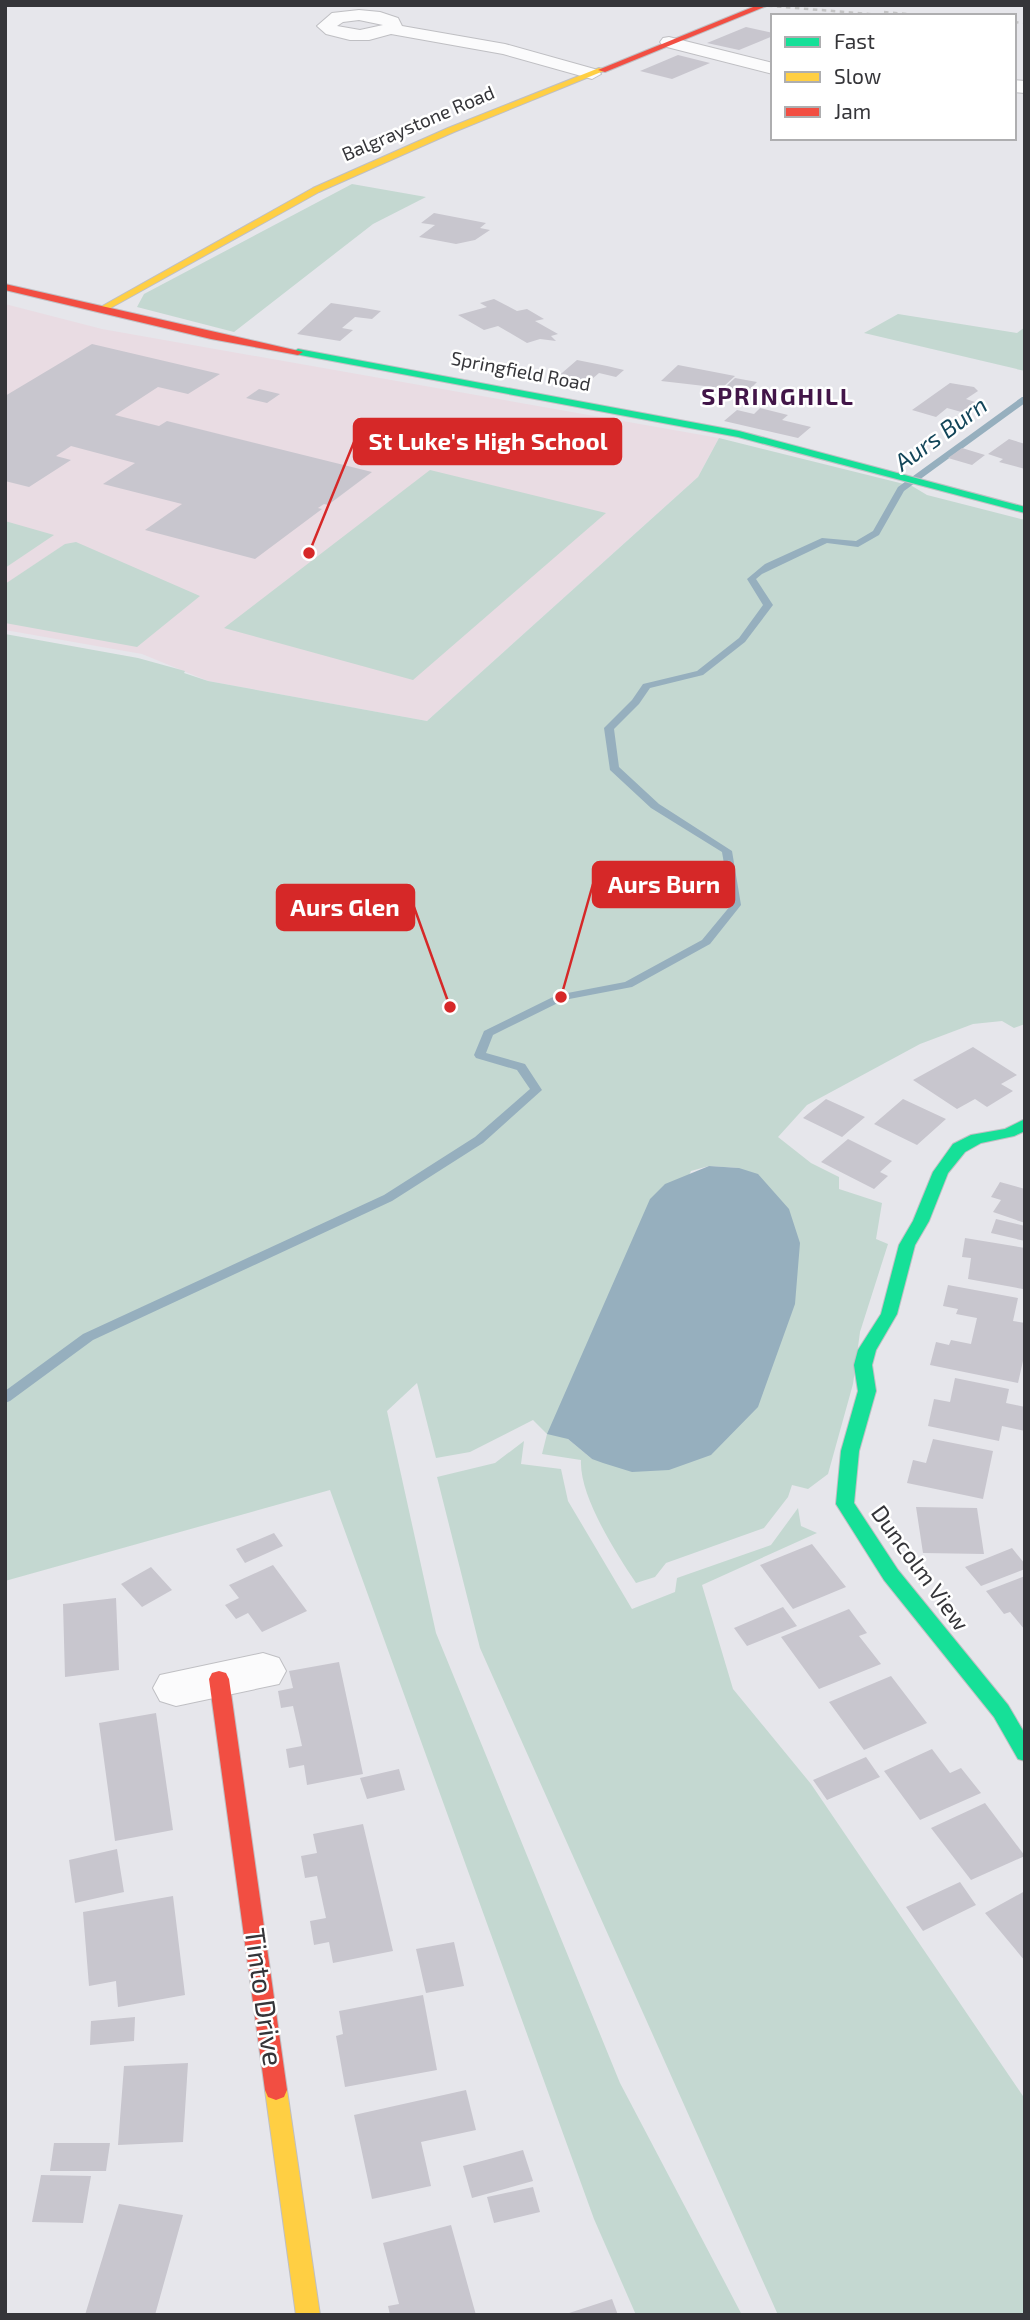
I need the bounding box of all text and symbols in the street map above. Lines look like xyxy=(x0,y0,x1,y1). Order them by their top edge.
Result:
legend xyxy=(771,14,1016,140)
text: Fast xyxy=(834,28,875,53)
text: Slow xyxy=(834,63,881,88)
street label: Balgraystone Road xyxy=(338,80,498,165)
text: Jam xyxy=(834,98,871,123)
street label: Springfield Road xyxy=(449,346,593,395)
district label: SPRINGHILL xyxy=(701,381,855,410)
water label: Aurs Burn xyxy=(887,389,992,477)
callout: St Luke's High School xyxy=(354,419,621,464)
text: St Luke's High School xyxy=(368,426,608,455)
callout: Aurs Burn xyxy=(593,862,734,907)
text: Aurs Burn xyxy=(608,869,720,898)
callout: Aurs Glen xyxy=(277,885,414,930)
text: Aurs Glen xyxy=(290,892,400,921)
street label: Duncolm View xyxy=(866,1499,976,1636)
street label: Tinto Drive xyxy=(238,1926,291,2068)

